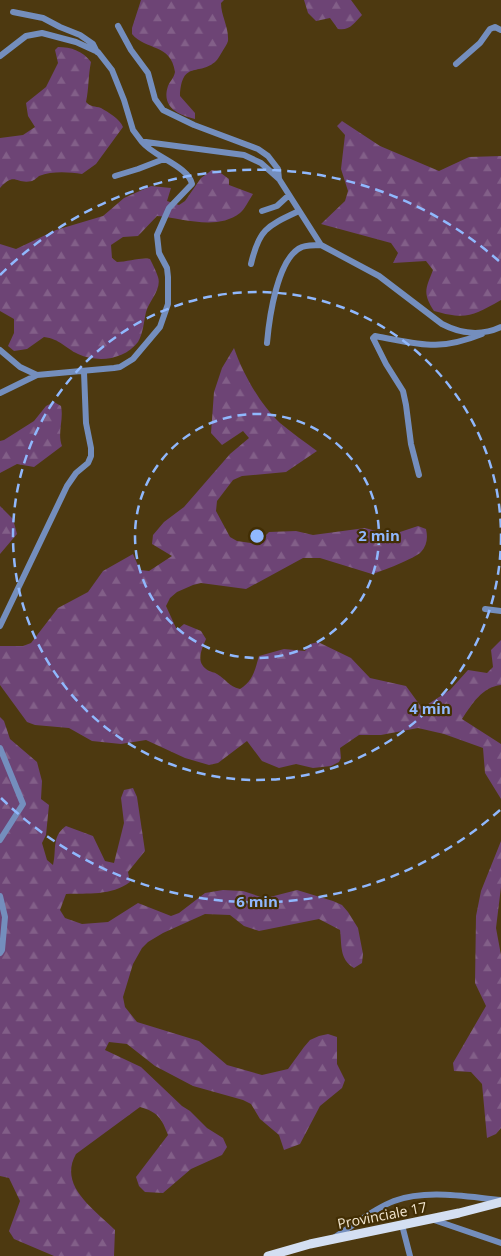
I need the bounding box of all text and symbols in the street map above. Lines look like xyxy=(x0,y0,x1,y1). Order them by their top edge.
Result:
text: 2 min xyxy=(358,525,400,545)
centre of rings xyxy=(248,527,266,545)
text: 4 min xyxy=(409,698,451,718)
text: 6 min xyxy=(236,891,278,911)
street label: Provinciale 17 xyxy=(336,1197,428,1233)

